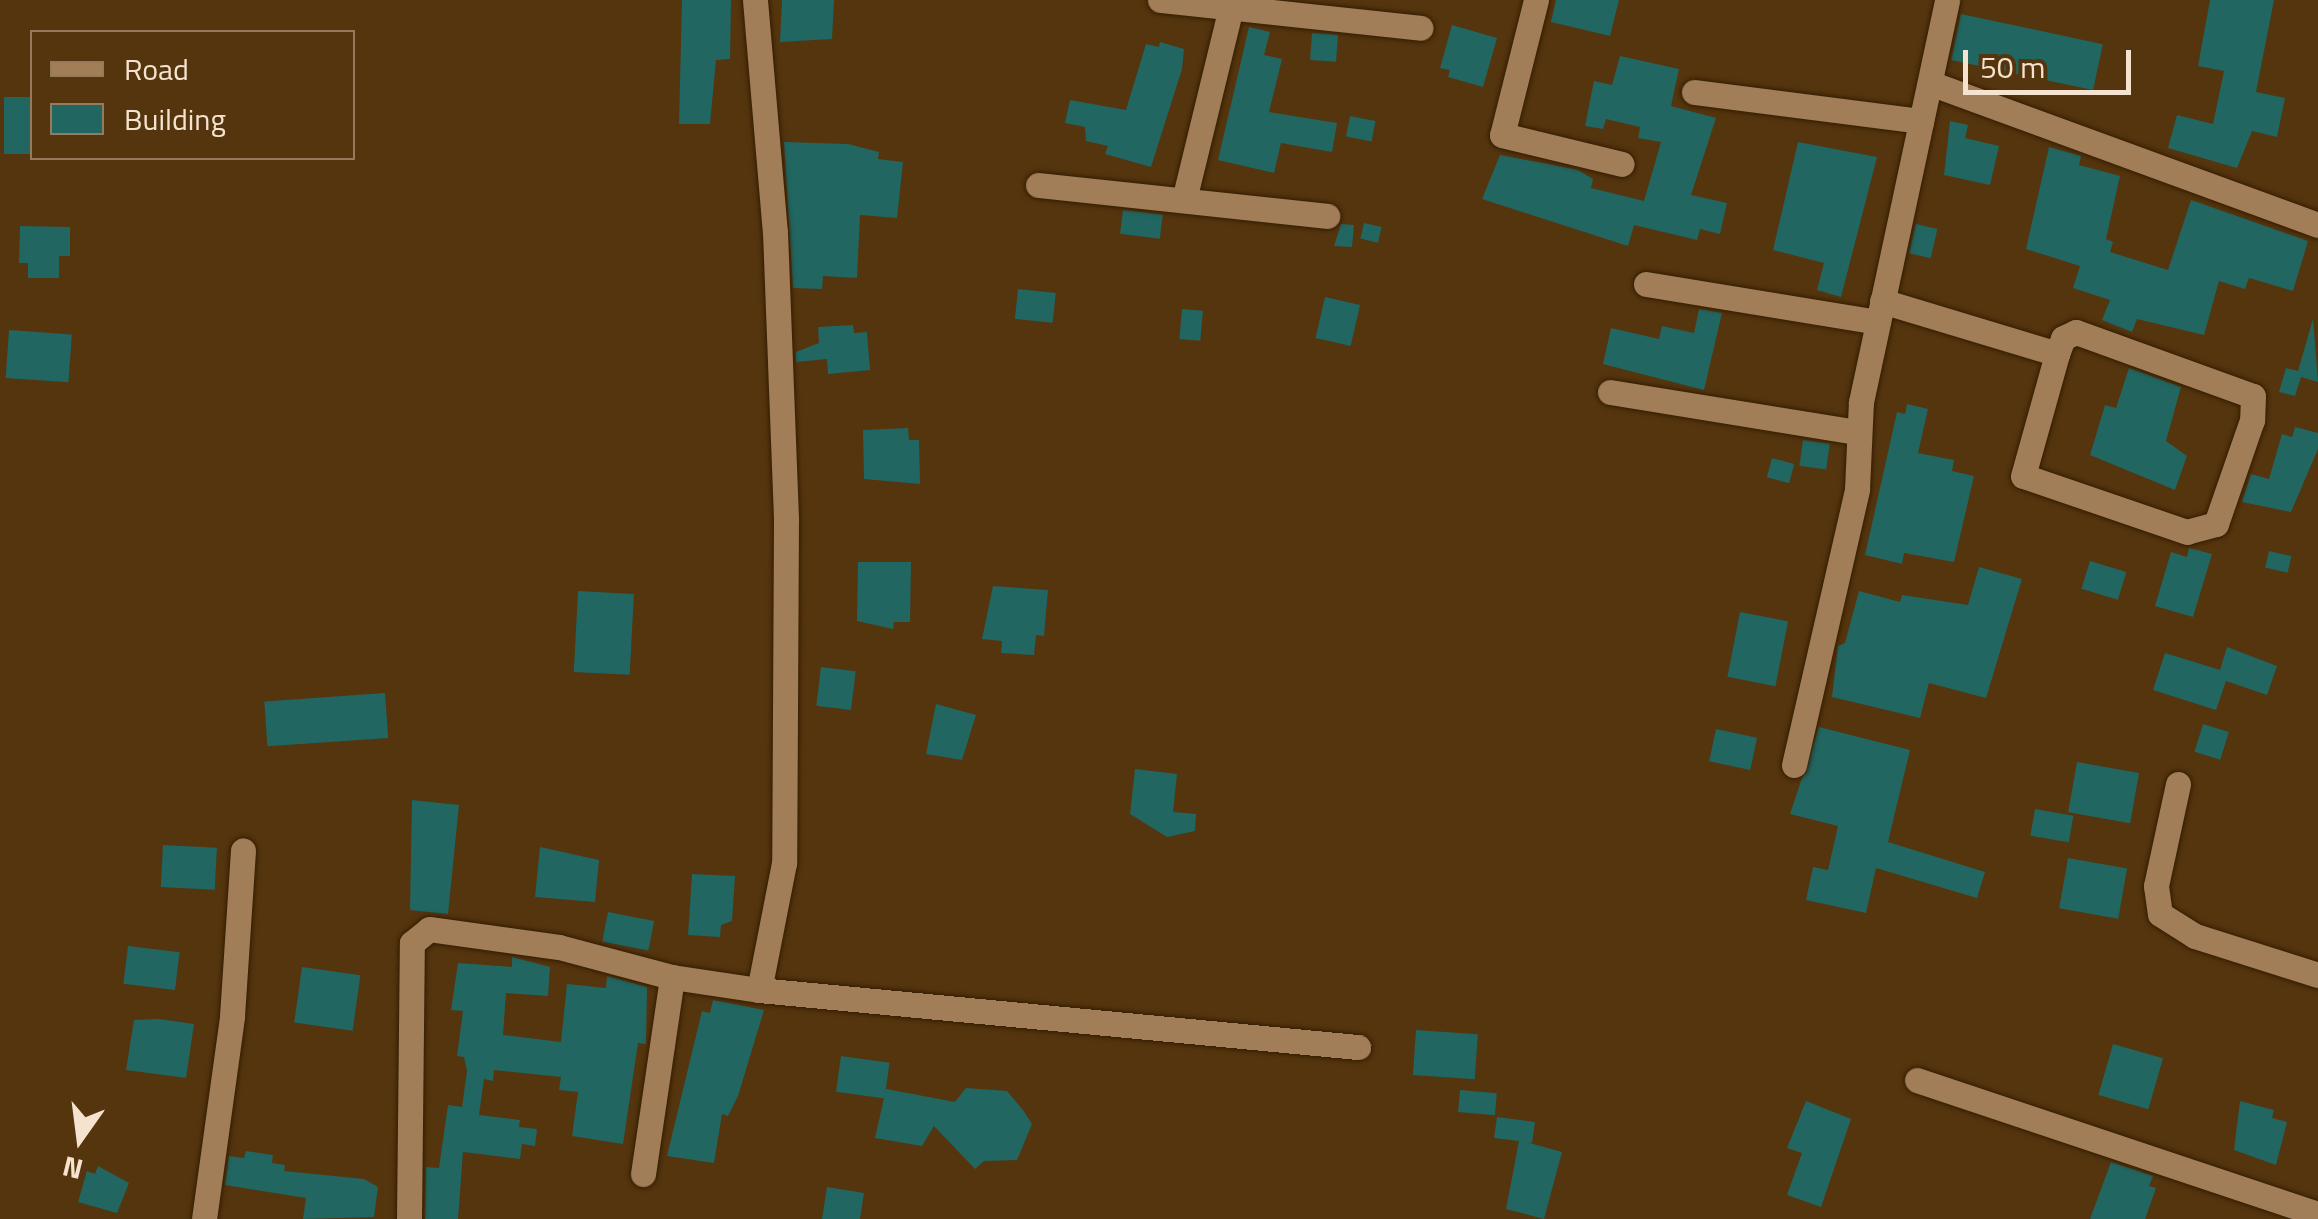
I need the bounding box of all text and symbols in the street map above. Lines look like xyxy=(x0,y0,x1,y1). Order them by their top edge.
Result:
legend xyxy=(30,30,355,160)
scale bar xyxy=(1968,30,2136,92)
text: 50 m xyxy=(1980,44,2045,90)
text: Road xyxy=(124,46,189,92)
text: Building xyxy=(124,96,226,142)
north arrow xyxy=(30,1089,130,1189)
text: N xyxy=(58,1145,87,1192)

